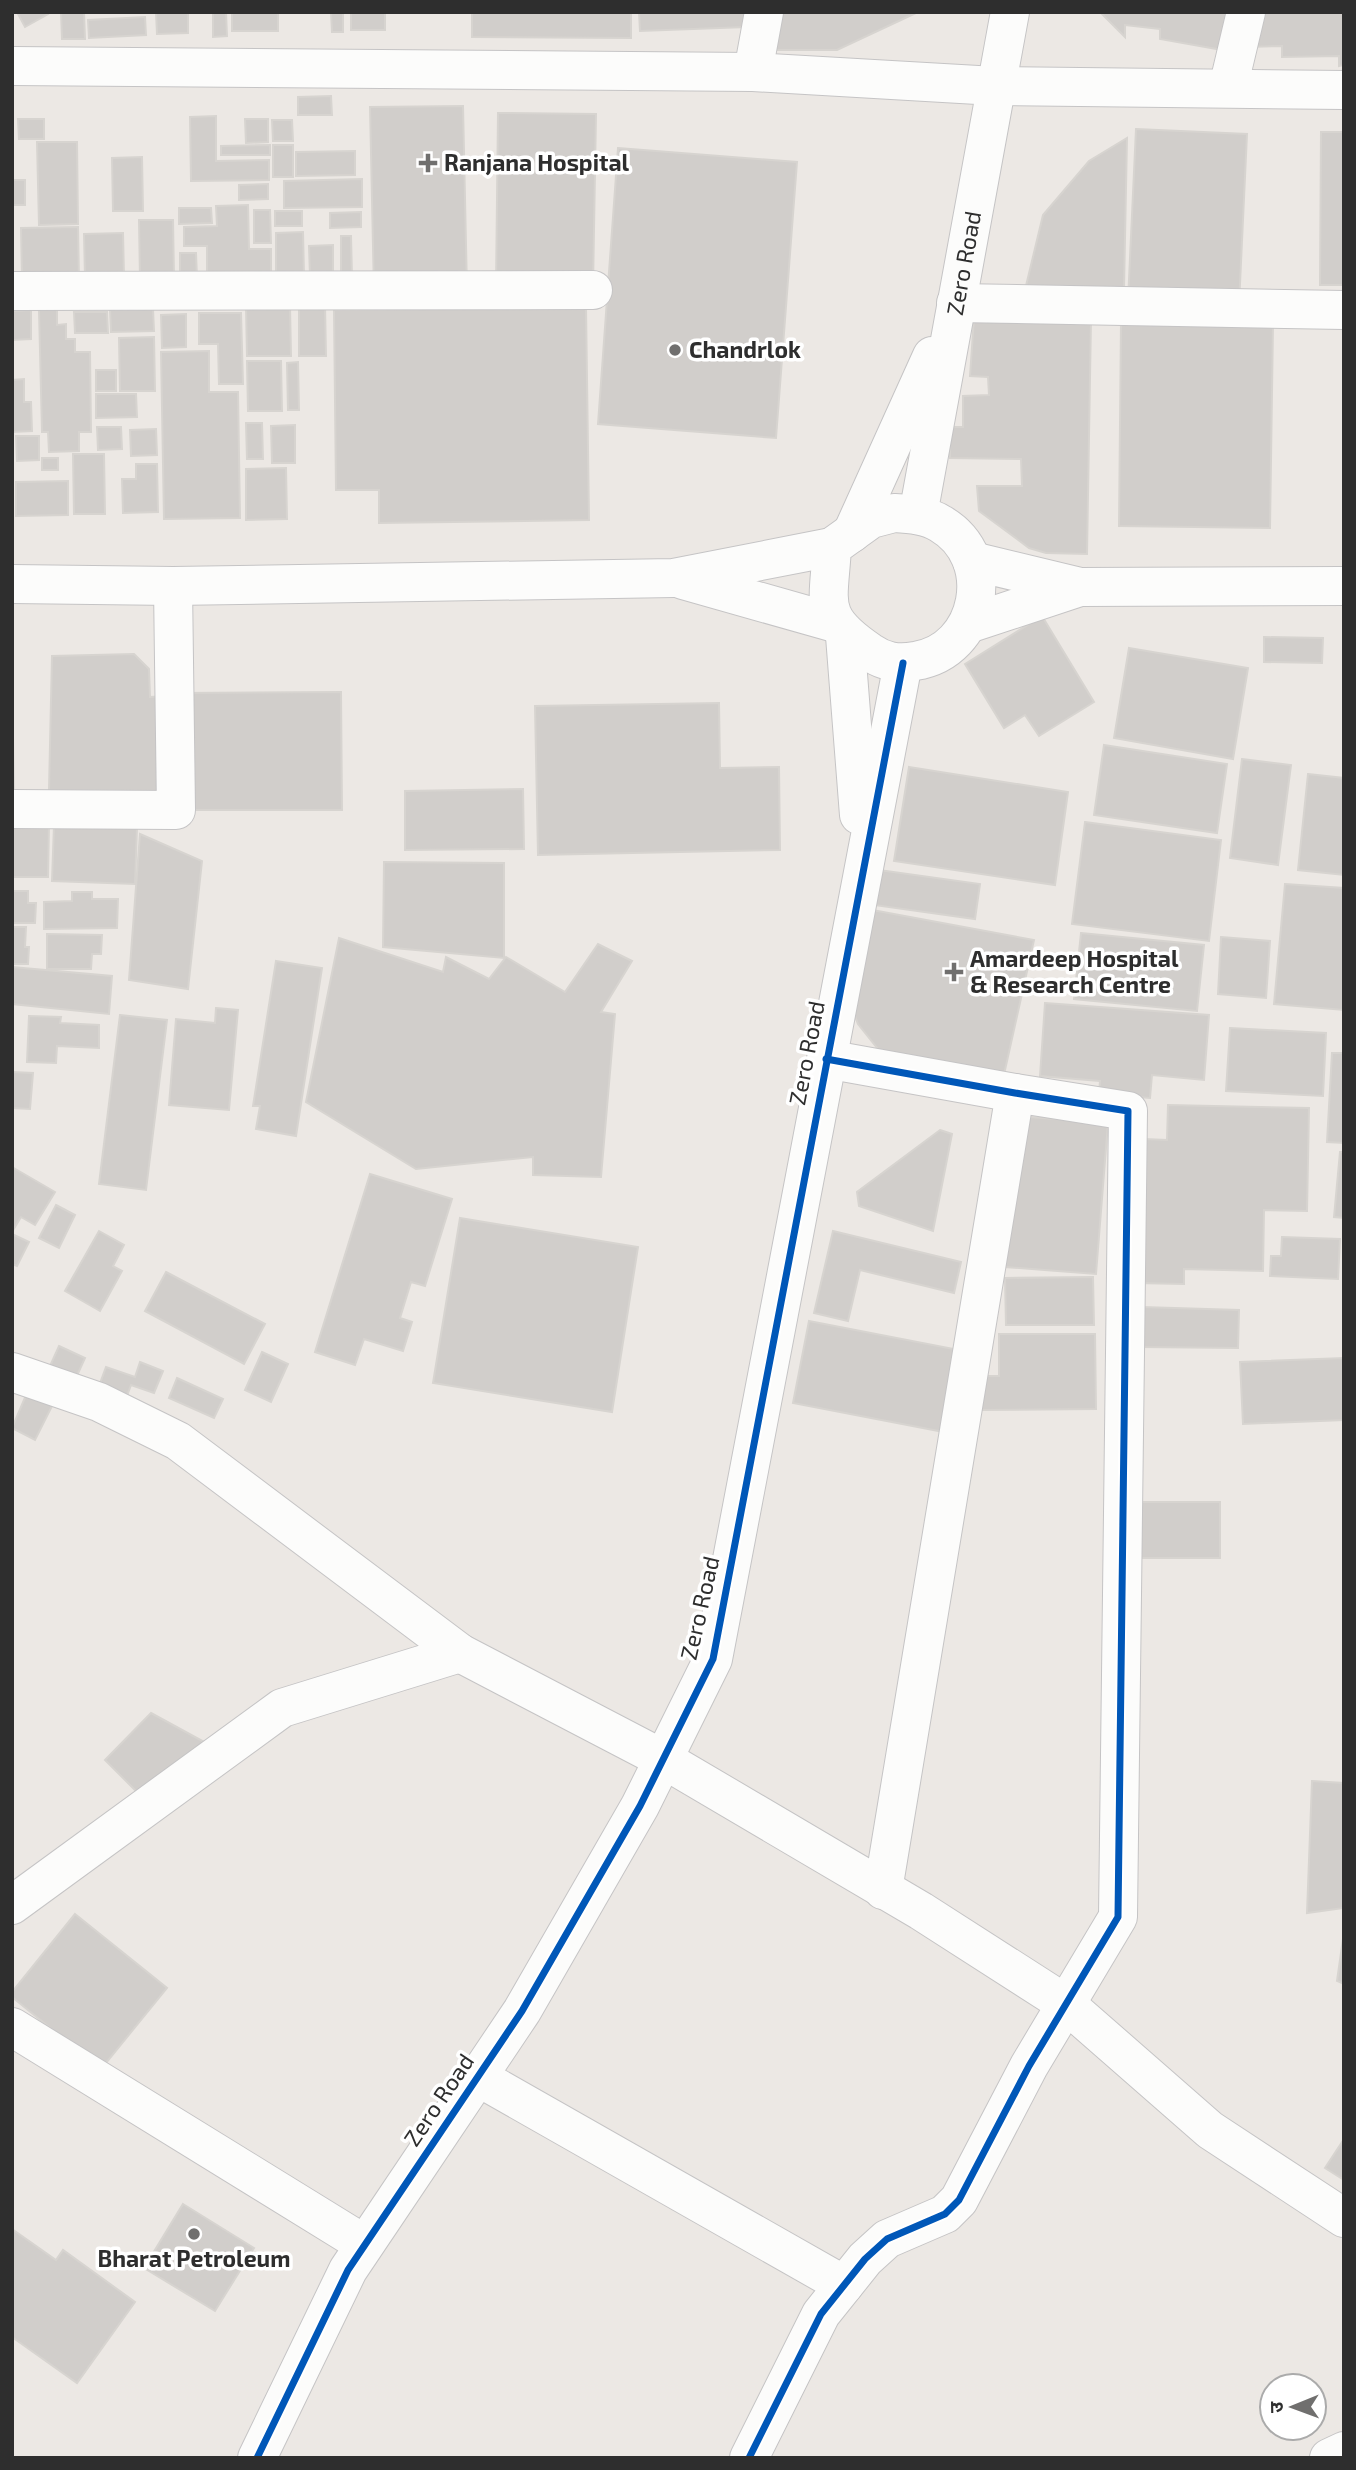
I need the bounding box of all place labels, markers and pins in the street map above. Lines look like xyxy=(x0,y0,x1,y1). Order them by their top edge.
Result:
place label: Ranjana Hospital xyxy=(444,148,630,176)
marker: Ranjana Hospital xyxy=(418,153,438,173)
place label: Chandrlok xyxy=(689,335,801,363)
marker: Chandrlok xyxy=(667,342,683,358)
place label: Amardeep Hospital & Research Centre xyxy=(970,944,1179,998)
marker: Amardeep Hospital & Research Centre xyxy=(944,962,964,982)
marker: Bharat Petroleum xyxy=(186,2226,202,2242)
place label: Bharat Petroleum xyxy=(97,2244,291,2272)

